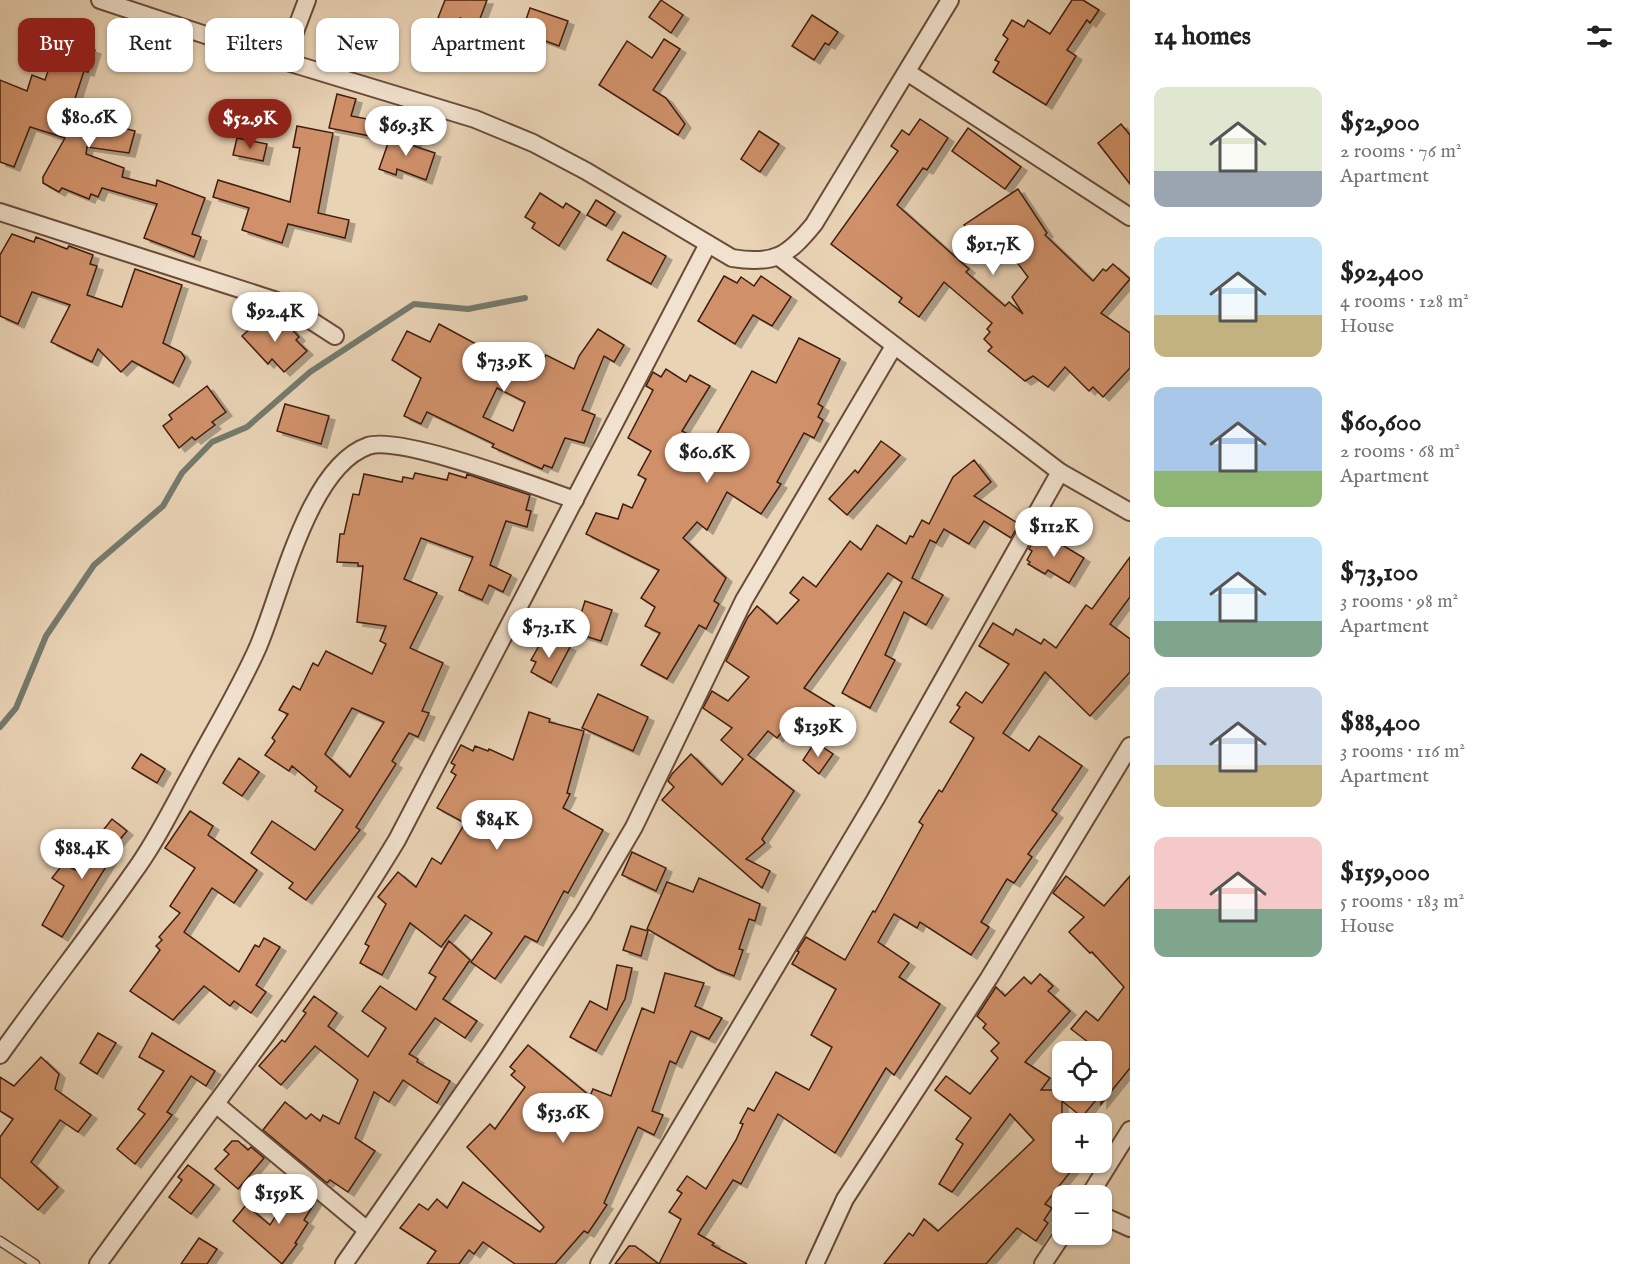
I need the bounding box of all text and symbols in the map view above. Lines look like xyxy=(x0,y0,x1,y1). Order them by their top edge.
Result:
chip: Buy xyxy=(18,18,95,72)
chip: Rent xyxy=(107,18,193,72)
chip: Filters xyxy=(205,18,304,72)
chip: New xyxy=(316,18,399,72)
chip: Apartment xyxy=(411,18,546,72)
text: 14 homes xyxy=(1154,20,1251,53)
icon: filters xyxy=(1583,20,1616,53)
pin: $80.6K xyxy=(40,98,138,149)
pin: $52.9K xyxy=(201,99,299,150)
text: $80.6K xyxy=(61,105,117,130)
text: $52.9K xyxy=(222,106,278,131)
pin: $69.3K xyxy=(357,106,455,157)
text: $52,900 xyxy=(1340,106,1420,139)
icon: home xyxy=(1202,111,1274,183)
text: $69.3K xyxy=(379,113,433,138)
text: 2 rooms · 76 m² xyxy=(1340,139,1461,164)
text: Apartment xyxy=(1340,164,1429,189)
pin: $91.7K xyxy=(944,225,1042,276)
text: $91.7K xyxy=(966,232,1020,257)
text: $92,400 xyxy=(1340,256,1424,289)
icon: home xyxy=(1202,261,1274,333)
text: 4 rooms · 128 m² xyxy=(1340,289,1469,314)
pin: $92.4K xyxy=(226,292,324,343)
text: $92.4K xyxy=(246,299,304,324)
text: House xyxy=(1340,314,1394,339)
pin: $73.9K xyxy=(455,342,553,393)
text: $73.9K xyxy=(476,349,532,374)
text: $60,600 xyxy=(1340,406,1422,439)
icon: home xyxy=(1202,411,1274,483)
pin: $60.6K xyxy=(658,433,756,484)
text: 2 rooms · 68 m² xyxy=(1340,439,1460,464)
text: $60.6K xyxy=(679,440,735,465)
text: Apartment xyxy=(1340,464,1429,489)
pin: $112K xyxy=(1012,507,1096,558)
text: $112K xyxy=(1029,514,1079,539)
text: $73,100 xyxy=(1340,556,1418,589)
icon: home xyxy=(1202,561,1274,633)
text: 3 rooms · 98 m² xyxy=(1340,589,1458,614)
pin: $73.1K xyxy=(500,608,598,659)
text: Apartment xyxy=(1340,614,1429,639)
text: $73.1K xyxy=(522,615,576,640)
text: $88,400 xyxy=(1340,706,1421,739)
pin: $139K xyxy=(776,707,860,758)
icon: home xyxy=(1202,711,1274,783)
text: $139K xyxy=(793,714,843,739)
text: 3 rooms · 116 m² xyxy=(1340,739,1465,764)
text: Apartment xyxy=(1340,764,1429,789)
pin: $84K xyxy=(461,800,533,851)
text: $84K xyxy=(475,807,519,832)
pin: $88.4K xyxy=(33,829,131,880)
text: $88.4K xyxy=(54,836,110,861)
text: $159,000 xyxy=(1340,856,1430,889)
icon: home xyxy=(1202,861,1274,933)
text: 5 rooms · 183 m² xyxy=(1340,889,1464,914)
text: House xyxy=(1340,914,1394,939)
map controls xyxy=(1052,1041,1112,1245)
button: locate xyxy=(1052,1041,1112,1101)
pin: $53.6K xyxy=(514,1093,612,1144)
text: $53.6K xyxy=(537,1100,589,1125)
button: + xyxy=(1052,1113,1112,1173)
pin: $159K xyxy=(237,1174,321,1225)
text: $159K xyxy=(255,1181,303,1206)
button: − xyxy=(1052,1185,1112,1245)

